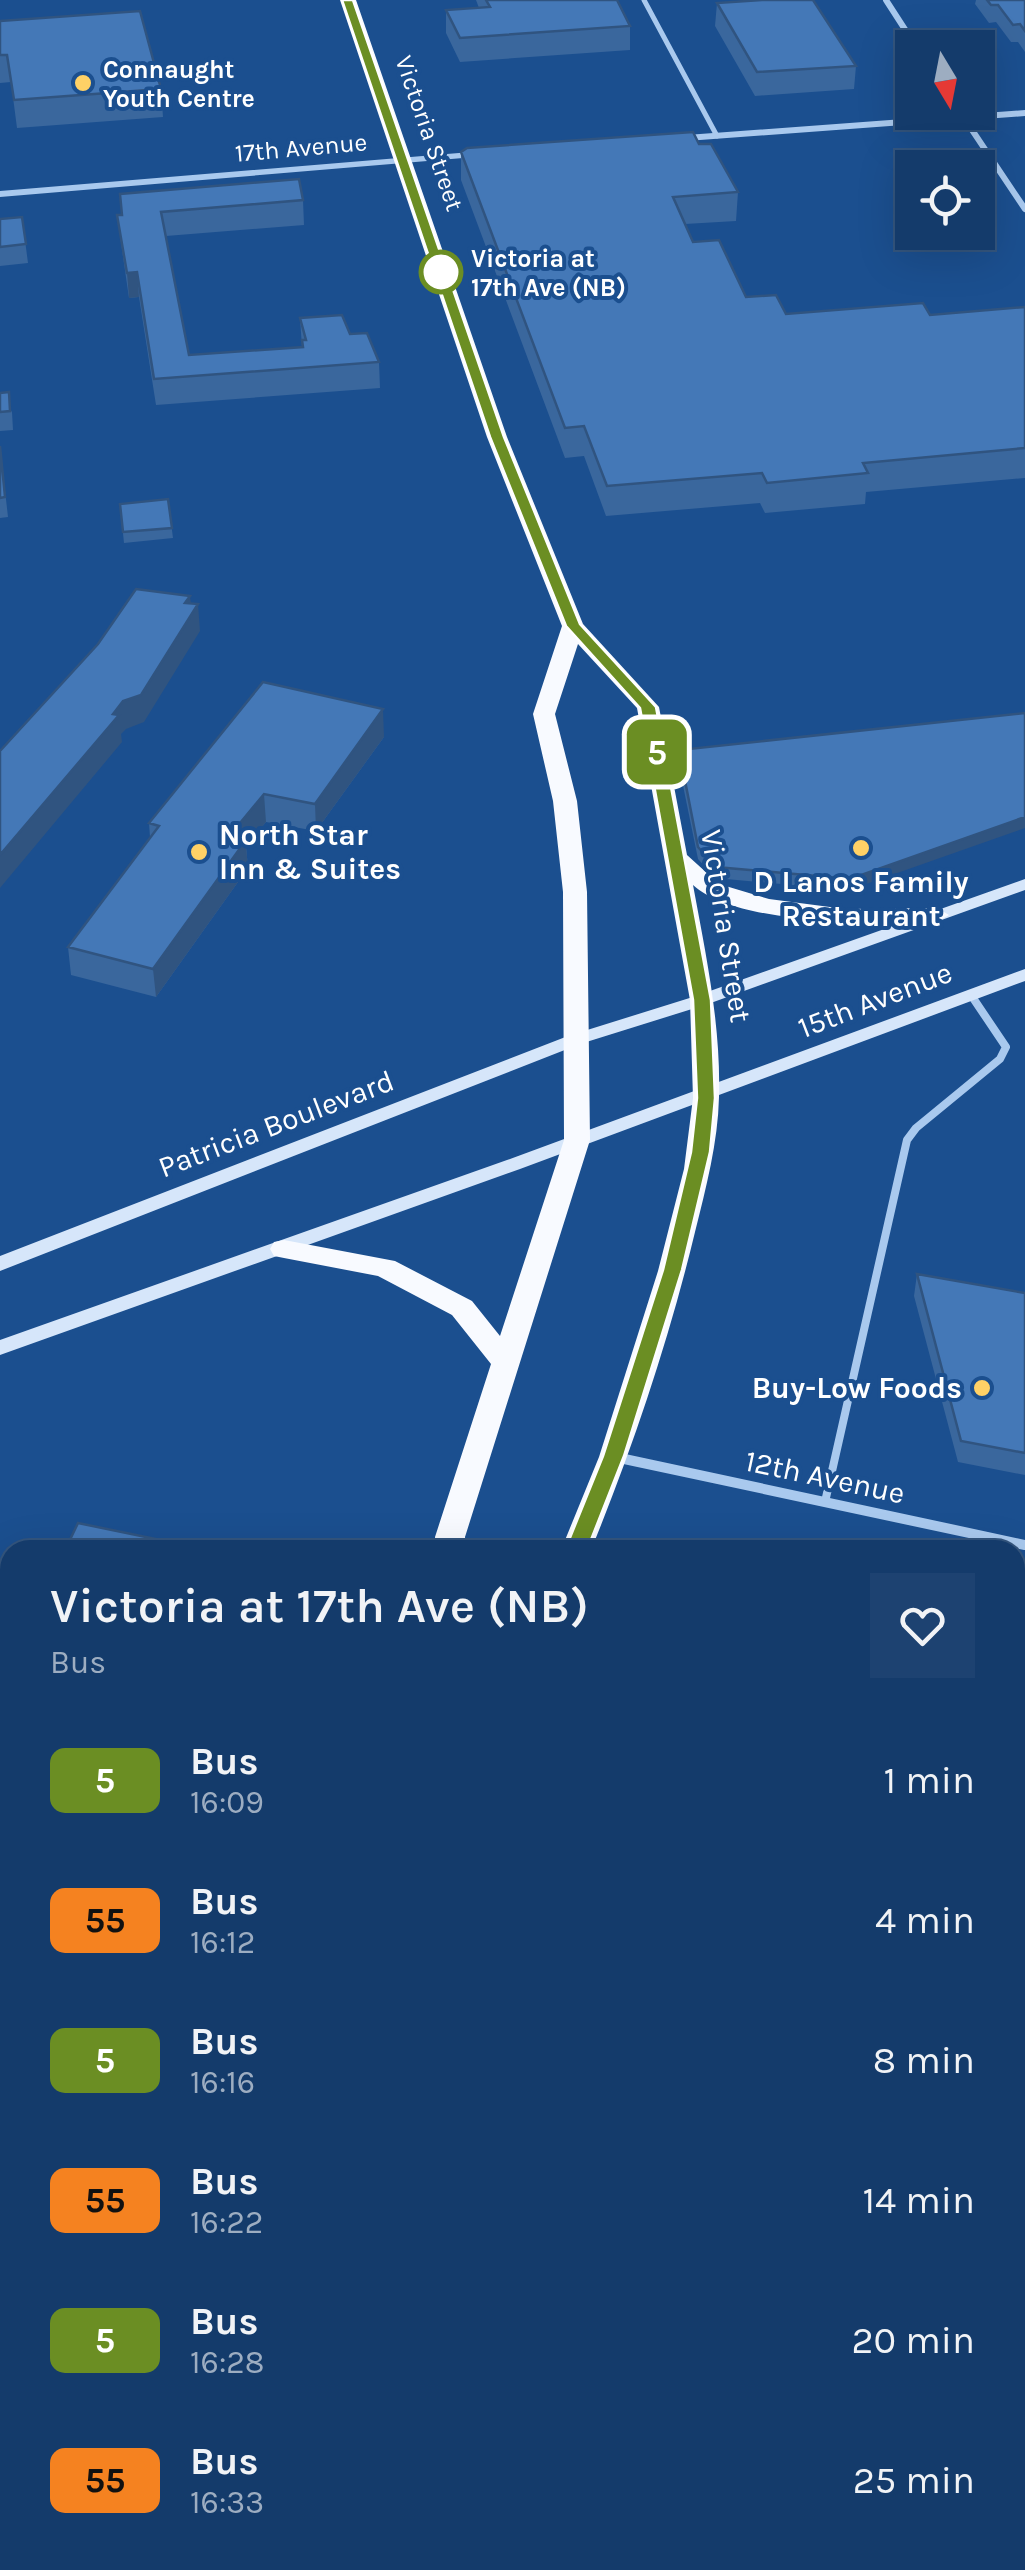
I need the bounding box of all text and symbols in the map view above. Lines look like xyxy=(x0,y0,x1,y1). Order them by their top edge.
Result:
north arrow xyxy=(895,30,995,130)
map controls xyxy=(895,30,995,250)
street label: Victoria Street xyxy=(389,52,470,215)
place label: Connaught Youth Centre xyxy=(103,55,255,113)
marker: Connaught Youth Centre xyxy=(72,72,94,94)
street label: 17th Avenue xyxy=(234,127,368,168)
button: locate xyxy=(895,150,995,250)
place label: Victoria at 17th Ave (NB) xyxy=(471,244,626,302)
marker: Victoria at 17th Ave (NB) xyxy=(420,251,462,293)
line badge: 5 xyxy=(624,720,690,784)
text: 5 xyxy=(647,732,667,773)
place label: North Star Inn & Suites xyxy=(219,817,401,887)
street label: Victoria Street xyxy=(693,827,759,1025)
marker: D Lanos Family Restaurant xyxy=(850,837,872,859)
marker: North Star Inn & Suites xyxy=(188,841,210,863)
place label: D Lanos Family Restaurant xyxy=(753,864,969,934)
street label: 15th Avenue xyxy=(793,954,957,1046)
street label: Patricia Boulevard xyxy=(153,1062,399,1186)
place label: Buy-Low Foods xyxy=(752,1370,962,1406)
marker: Buy-Low Foods xyxy=(971,1377,993,1399)
street label: 12th Avenue xyxy=(742,1442,908,1512)
button: heart xyxy=(870,1573,975,1678)
text: Victoria at 17th Ave (NB) xyxy=(50,1578,589,1634)
text: Bus xyxy=(50,1644,106,1681)
text: Bus xyxy=(190,1739,259,1784)
text: 1 min xyxy=(884,1758,975,1803)
text: 5 xyxy=(95,1760,115,1801)
text: 16:09 xyxy=(190,1784,264,1821)
text: Bus xyxy=(190,1879,259,1924)
text: 4 min xyxy=(875,1898,975,1943)
text: 55 xyxy=(85,1900,125,1941)
text: 16:12 xyxy=(190,1924,255,1961)
text: Bus xyxy=(190,2019,259,2064)
text: 8 min xyxy=(873,2038,975,2083)
text: 5 xyxy=(95,2040,115,2081)
text: 16:16 xyxy=(190,2064,255,2101)
text: Bus xyxy=(190,2159,259,2204)
text: 14 min xyxy=(862,2178,975,2223)
text: 55 xyxy=(85,2180,125,2221)
text: 16:22 xyxy=(190,2204,263,2241)
text: Bus xyxy=(190,2299,259,2344)
text: 20 min xyxy=(852,2318,975,2363)
text: 5 xyxy=(95,2320,115,2361)
text: 16:28 xyxy=(190,2344,264,2381)
text: Bus xyxy=(190,2439,259,2484)
text: 25 min xyxy=(853,2458,975,2503)
text: 55 xyxy=(85,2460,125,2501)
text: 16:33 xyxy=(190,2484,264,2521)

